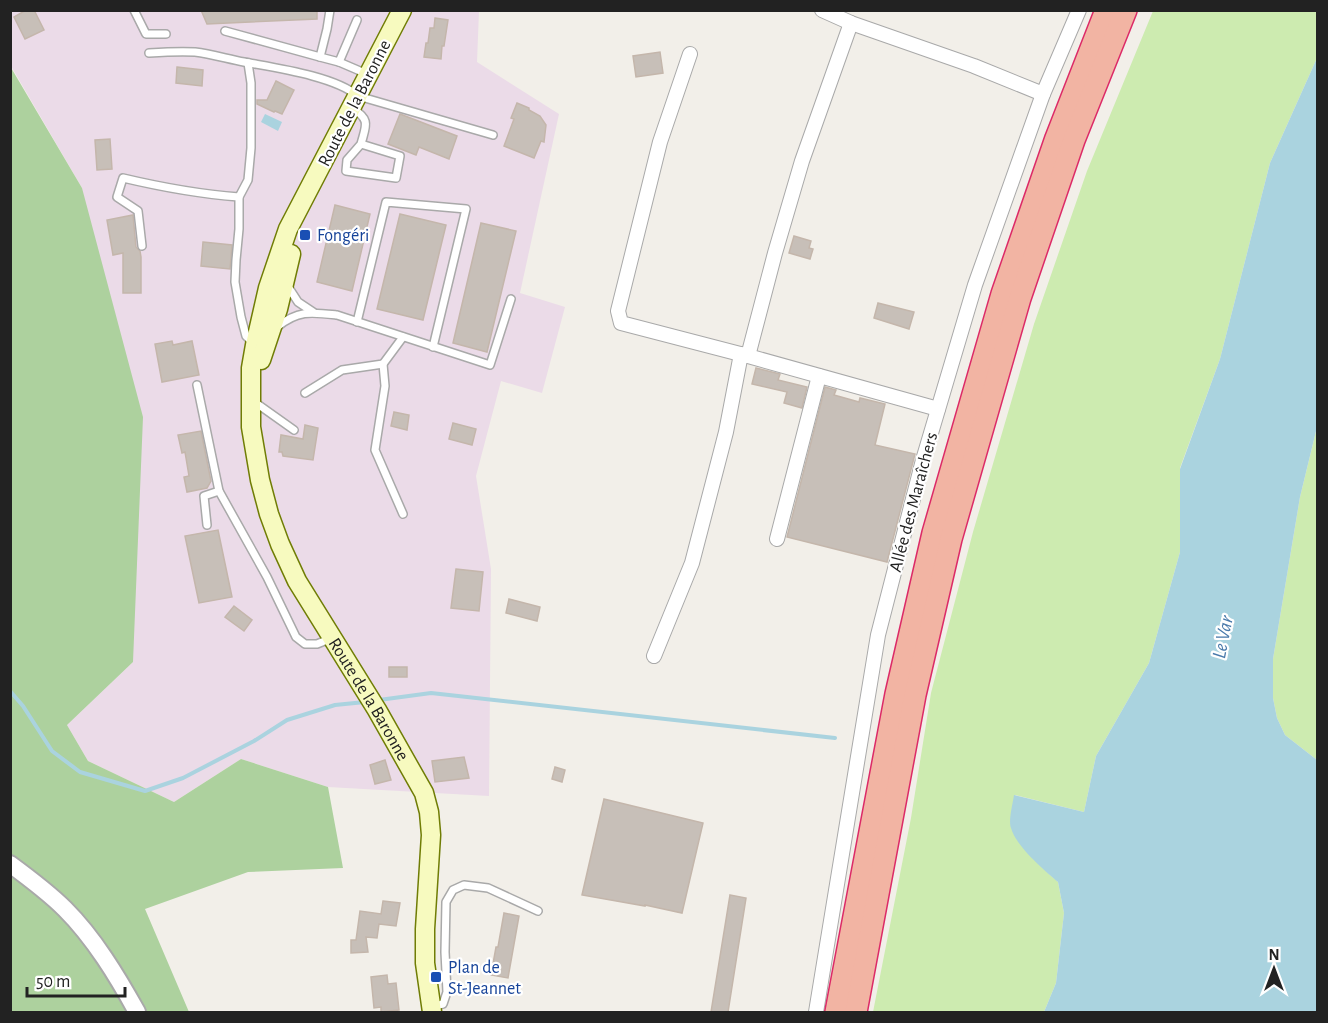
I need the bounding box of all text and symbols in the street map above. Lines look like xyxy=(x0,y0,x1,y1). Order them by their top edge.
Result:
street label: Route de la Baronne xyxy=(315,37,395,170)
place label: Fongéri xyxy=(317,227,369,245)
marker: Fongéri xyxy=(298,228,312,242)
street label: Allée des Maraîchers xyxy=(887,431,941,574)
water label: Le Var xyxy=(1209,614,1237,660)
street label: Route de la Baronne xyxy=(325,635,412,764)
north arrow xyxy=(1244,939,1304,999)
text: N xyxy=(1268,947,1280,963)
place label: Plan de St-Jeannet xyxy=(448,959,521,998)
scale bar xyxy=(27,960,124,998)
marker: Plan de St-Jeannet xyxy=(429,970,443,984)
text: 50 m xyxy=(36,973,70,991)

